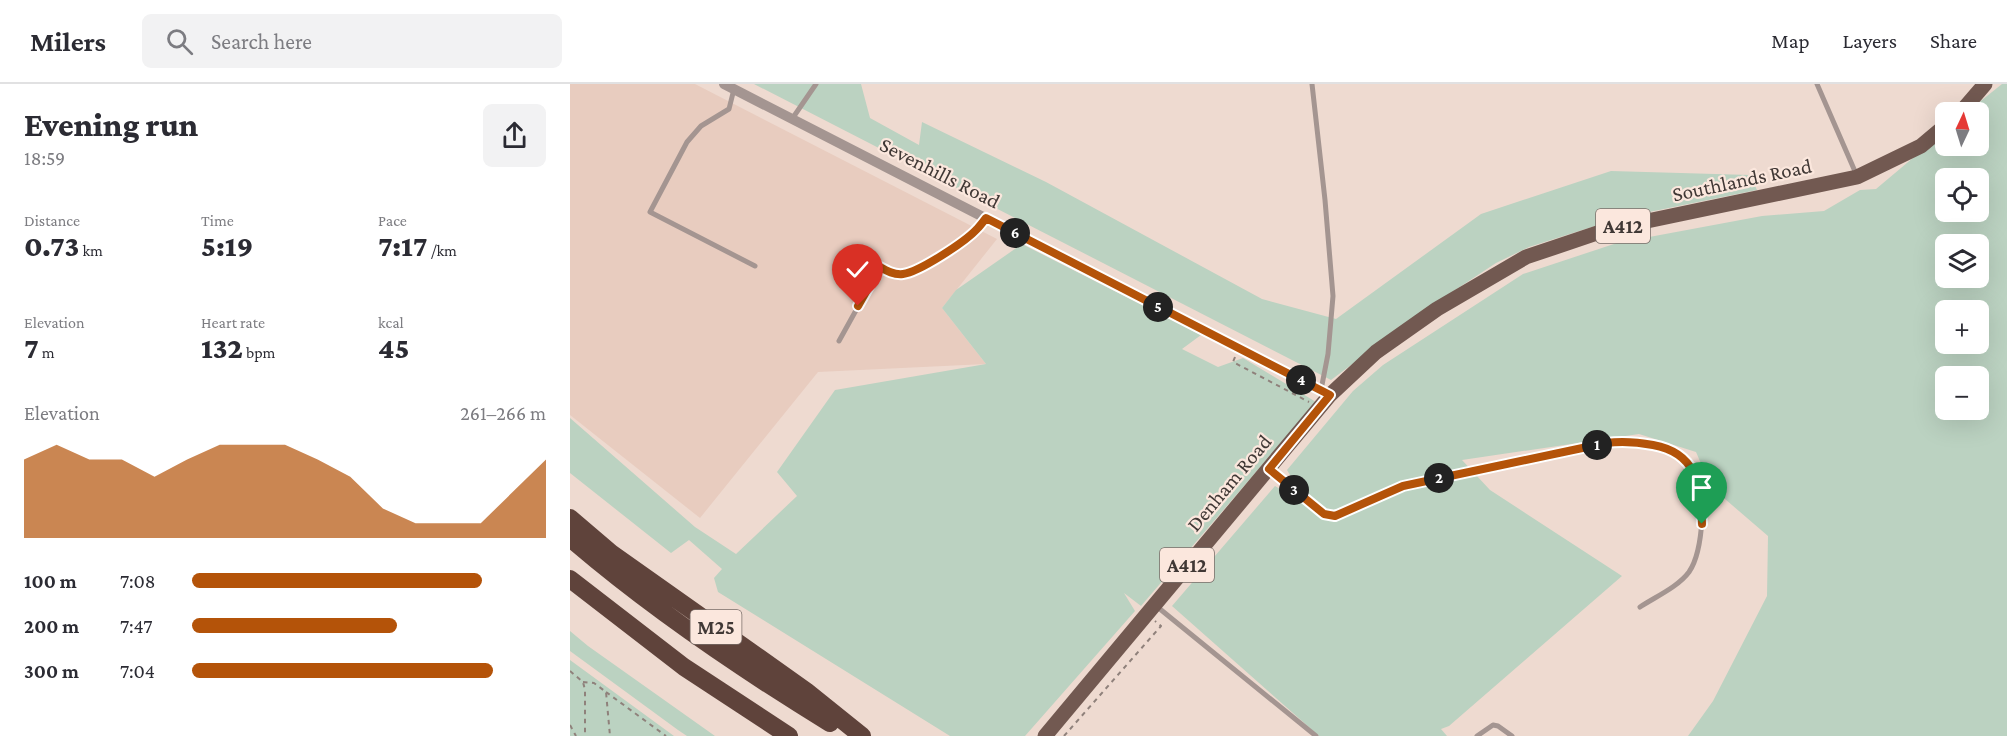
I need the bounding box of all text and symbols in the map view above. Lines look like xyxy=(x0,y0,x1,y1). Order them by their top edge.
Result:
search box xyxy=(142,14,562,68)
icon: search xyxy=(163,25,196,58)
text: Milers xyxy=(30,26,106,57)
text: Search here xyxy=(211,29,312,54)
text: Map xyxy=(1771,29,1810,53)
text: Layers xyxy=(1843,29,1897,53)
text: Share xyxy=(1930,29,1977,53)
north arrow xyxy=(1935,102,1989,156)
map controls xyxy=(1935,102,1989,420)
button: share xyxy=(483,104,546,167)
text: Evening run xyxy=(24,106,198,143)
street label: Sevenhills Road xyxy=(876,132,1004,214)
text: 18:59 xyxy=(24,147,65,169)
street label: Southlands Road xyxy=(1670,154,1814,206)
button: locate xyxy=(1935,168,1989,222)
road number: A412 xyxy=(1596,209,1650,243)
text: Distance xyxy=(24,212,80,229)
text: Time xyxy=(201,212,234,229)
text: Pace xyxy=(378,212,407,229)
pin: 6 xyxy=(1000,218,1030,248)
text: 6 xyxy=(1011,224,1019,241)
text: 0.73 xyxy=(24,229,79,262)
text: 5:19 xyxy=(201,229,253,262)
text: 7:17 xyxy=(378,229,428,262)
button: layers xyxy=(1935,234,1989,288)
text: km xyxy=(79,242,103,259)
text: /km xyxy=(428,242,457,259)
pin xyxy=(832,244,883,306)
icon: check xyxy=(841,253,874,286)
pin: 5 xyxy=(1143,292,1173,322)
text: 5 xyxy=(1154,298,1162,315)
button: + xyxy=(1935,300,1989,354)
text: Elevation xyxy=(24,314,85,331)
text: Heart rate xyxy=(201,314,265,331)
text: kcal xyxy=(378,314,404,331)
text: 7 xyxy=(24,331,39,364)
text: 132 xyxy=(201,331,243,364)
text: 45 xyxy=(378,331,409,364)
text: m xyxy=(39,344,55,361)
text: bpm xyxy=(243,344,275,361)
pin: 4 xyxy=(1286,365,1316,395)
button: − xyxy=(1935,366,1989,420)
text: 4 xyxy=(1297,371,1305,388)
text: Elevation xyxy=(24,402,100,424)
text: 261–266 m xyxy=(460,402,546,424)
street label: Denham Road xyxy=(1182,430,1276,536)
pin: 1 xyxy=(1582,430,1612,460)
text: 1 xyxy=(1594,436,1600,453)
pin xyxy=(1676,462,1727,524)
pin: 2 xyxy=(1424,463,1454,493)
text: 2 xyxy=(1435,469,1443,486)
icon: arrive xyxy=(1685,471,1718,504)
pin: 3 xyxy=(1279,475,1309,505)
text: 3 xyxy=(1290,481,1298,498)
road number: A412 xyxy=(1160,548,1214,582)
text: 100 m xyxy=(24,570,77,592)
text: 7:08 xyxy=(120,570,156,592)
road number: M25 xyxy=(690,610,742,644)
text: 200 m xyxy=(24,615,79,637)
text: 7:47 xyxy=(120,615,152,637)
text: 300 m xyxy=(24,660,79,682)
text: 7:04 xyxy=(120,660,155,682)

